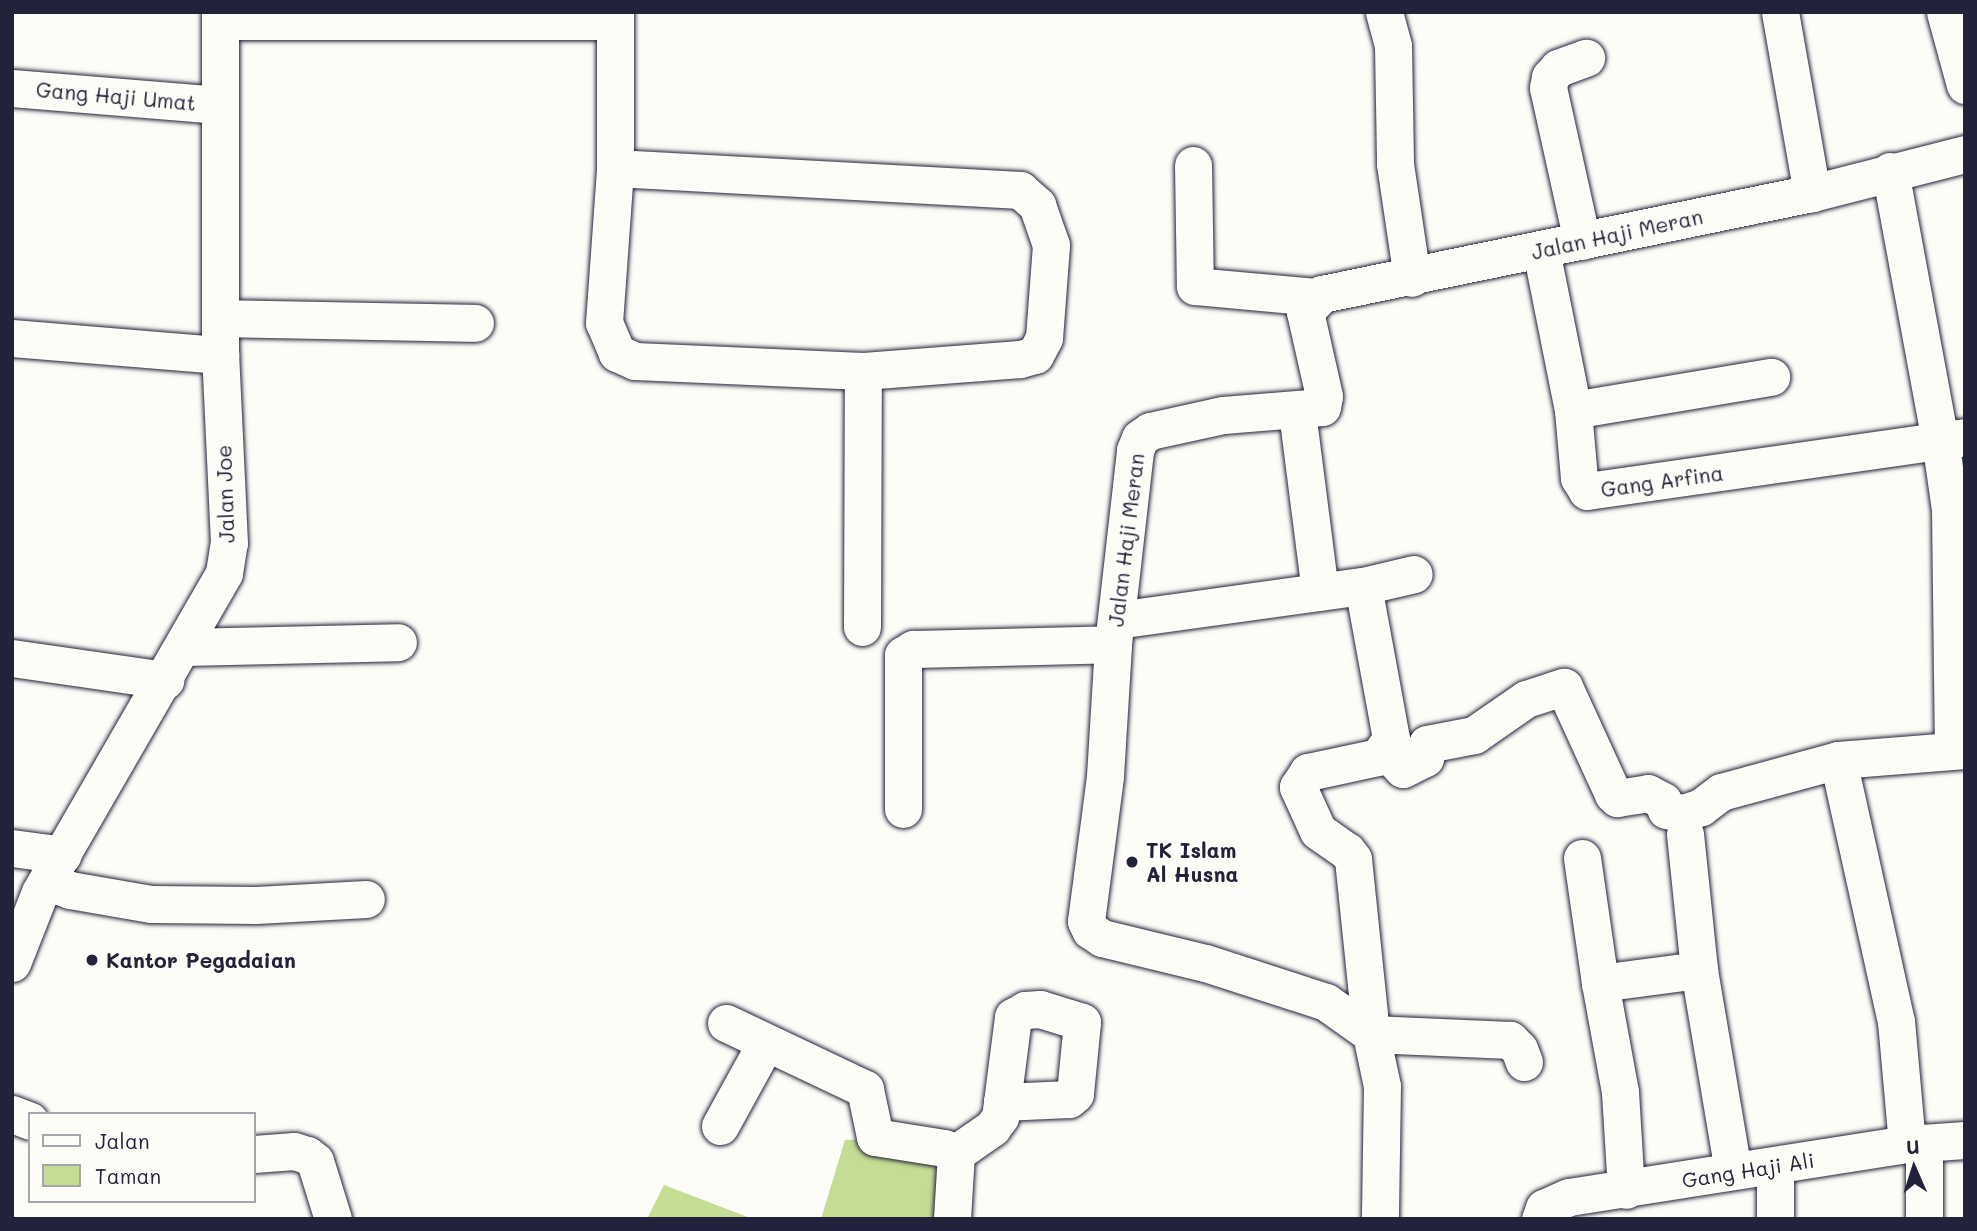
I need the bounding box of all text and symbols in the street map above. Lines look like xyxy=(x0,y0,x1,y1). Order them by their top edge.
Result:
street label: Gang Haji Umat xyxy=(35,76,197,116)
street label: Jalan Haji Meran xyxy=(1529,204,1705,264)
street label: Jalan Joe xyxy=(211,444,239,544)
street label: Jalan Haji Meran xyxy=(1103,452,1149,628)
street label: Gang Arfina xyxy=(1599,460,1725,502)
place label: TK Islam Al Husna xyxy=(1146,837,1238,887)
marker: TK Islam Al Husna xyxy=(1124,854,1140,870)
place label: Kantor Pegadaian xyxy=(106,947,296,973)
marker: Kantor Pegadaian xyxy=(84,952,100,968)
legend xyxy=(28,1112,256,1203)
text: Jalan xyxy=(95,1127,150,1154)
north arrow xyxy=(1879,1133,1949,1203)
text: U xyxy=(1906,1134,1920,1159)
street label: Gang Haji Ali xyxy=(1680,1147,1816,1193)
text: Taman xyxy=(95,1162,161,1189)

